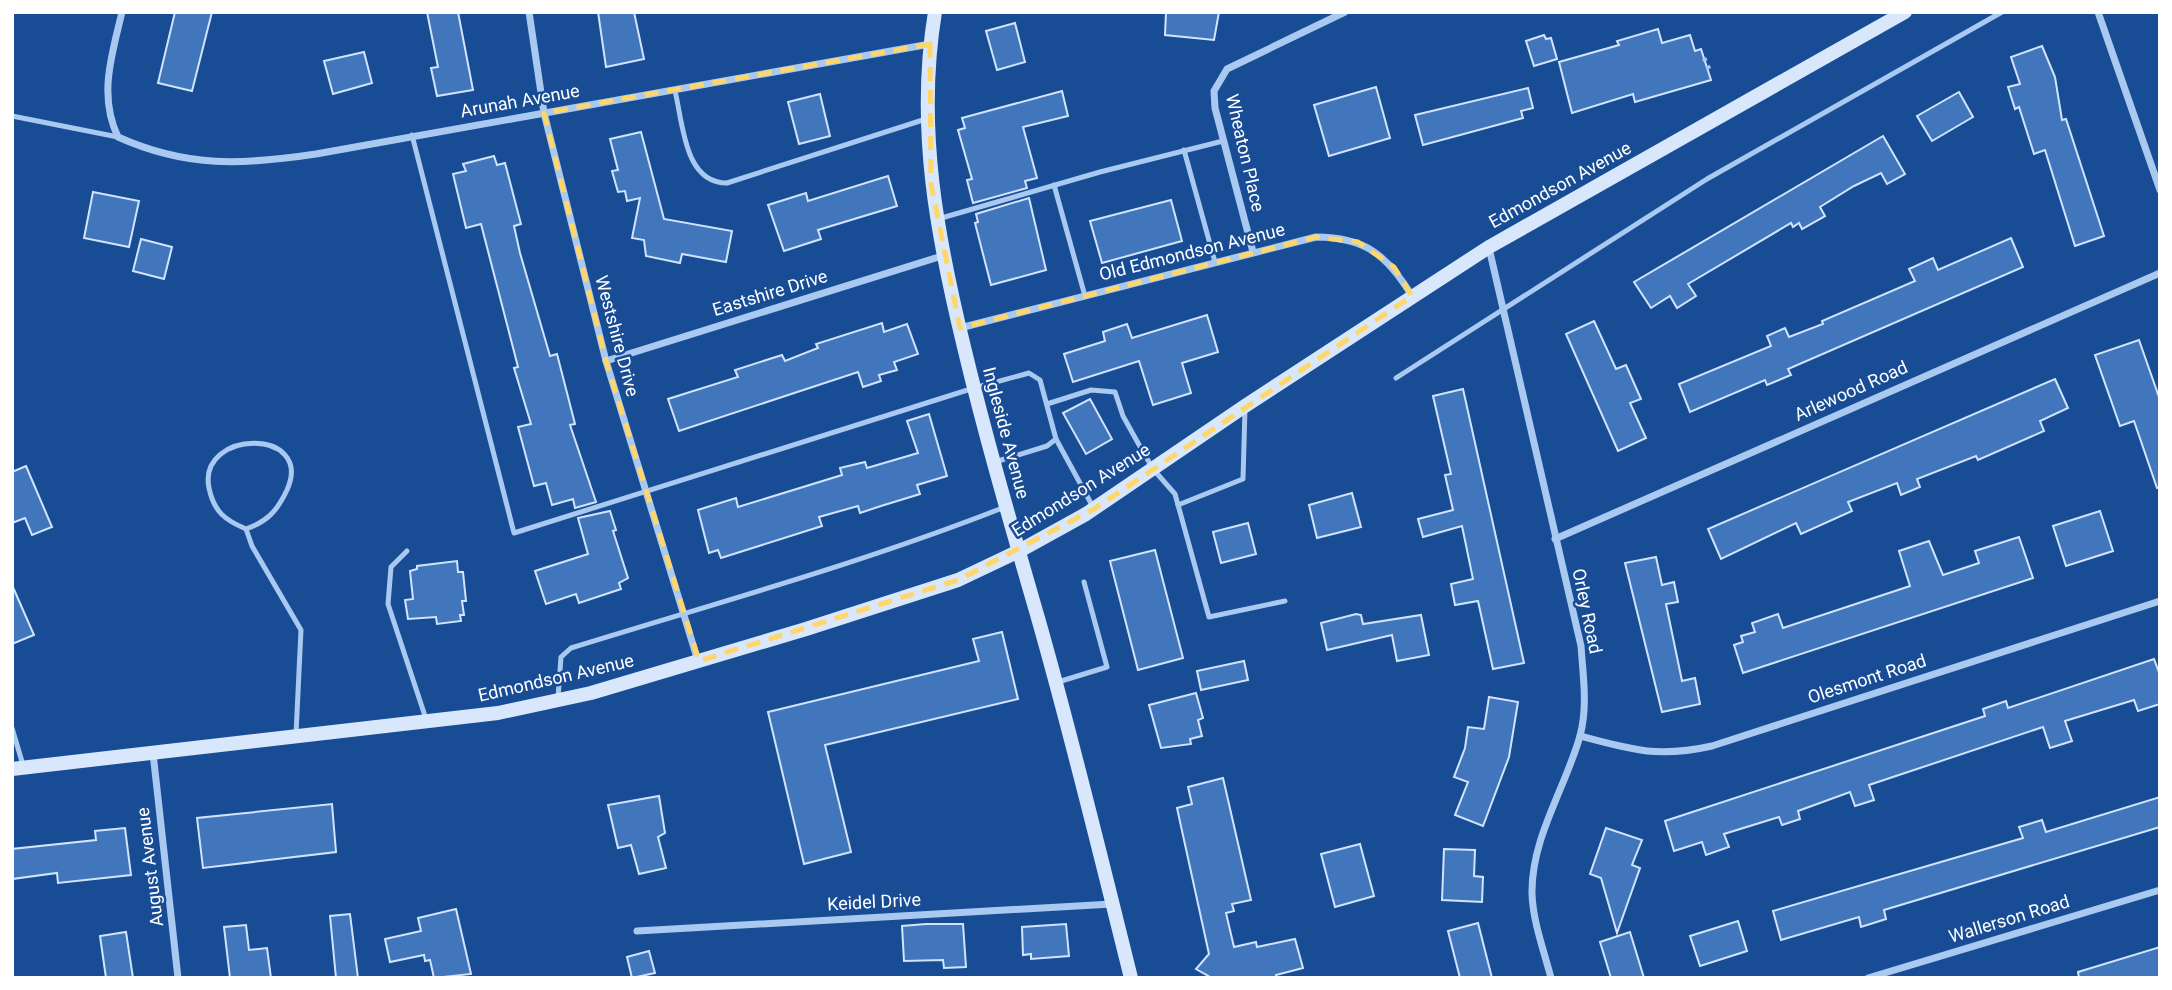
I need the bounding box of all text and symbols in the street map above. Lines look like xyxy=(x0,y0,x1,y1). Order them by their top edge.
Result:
street label: Arunah Avenue xyxy=(459,80,581,121)
street label: Wheaton Place xyxy=(1222,92,1269,214)
street label: Edmondson Avenue xyxy=(1485,137,1634,232)
street label: Old Edmondson Avenue xyxy=(1097,218,1287,285)
street label: Eastshire Drive xyxy=(710,265,830,320)
street label: Westshire Drive xyxy=(591,273,644,399)
street label: Arlewood Road xyxy=(1791,356,1911,425)
street label: Ingleside Avenue xyxy=(979,365,1034,501)
street label: Edmondson Avenue xyxy=(1008,438,1154,541)
street label: Orley Road xyxy=(1568,566,1607,655)
street label: Edmondson Avenue xyxy=(476,649,636,706)
street label: Olesmont Road xyxy=(1805,649,1929,708)
street label: August Avenue xyxy=(132,806,167,928)
street label: Keidel Drive xyxy=(827,889,921,914)
street label: Wallerson Road xyxy=(1946,890,2072,947)

